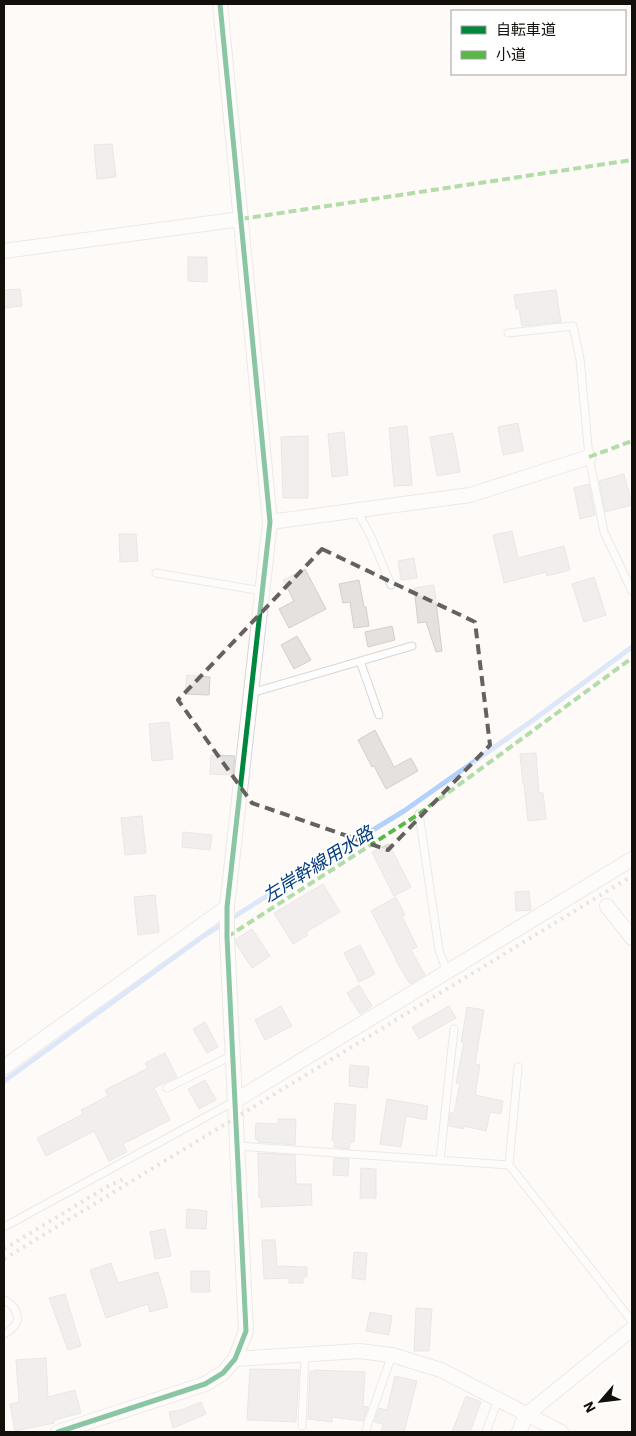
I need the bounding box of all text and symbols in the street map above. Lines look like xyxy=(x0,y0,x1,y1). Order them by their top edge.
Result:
legend xyxy=(451,10,626,75)
text: 自転車道 xyxy=(496,20,556,39)
text: 小道 xyxy=(496,45,526,64)
water label: 左岸幹線用水路 xyxy=(258,820,379,907)
north arrow xyxy=(576,1376,626,1426)
text: N xyxy=(579,1398,600,1416)

